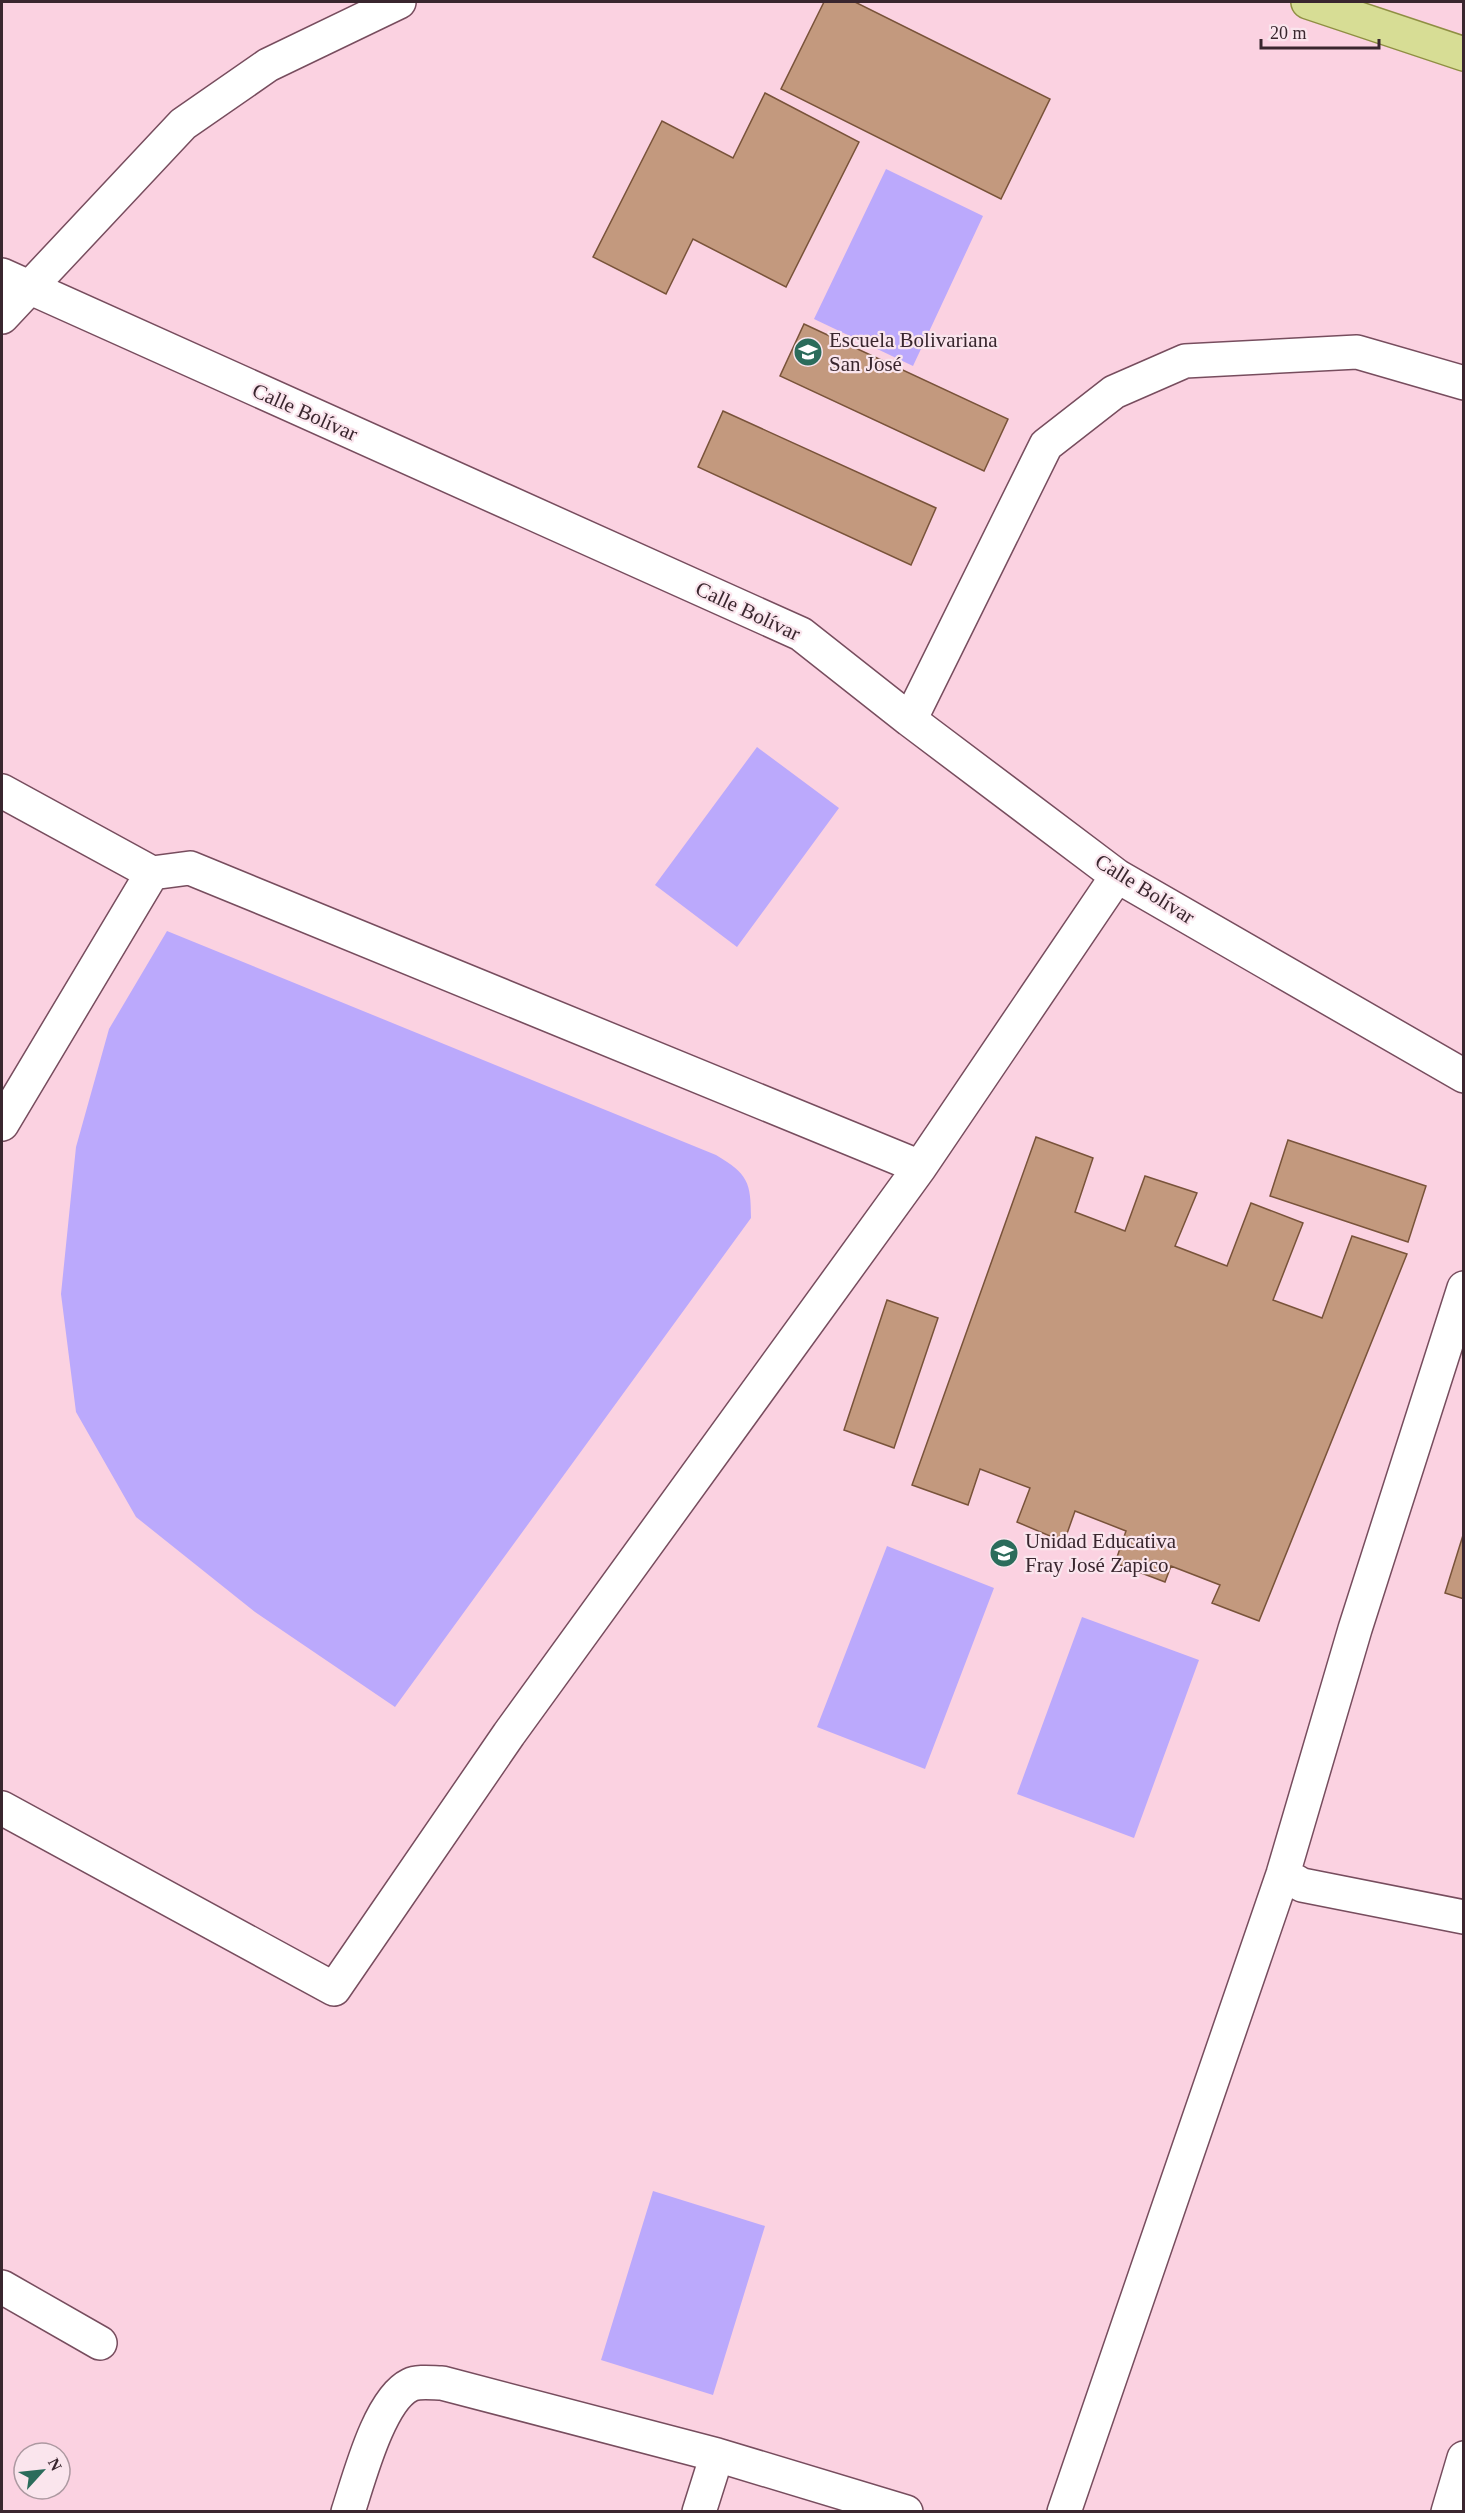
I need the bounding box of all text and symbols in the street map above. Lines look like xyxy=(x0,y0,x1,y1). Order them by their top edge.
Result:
scale bar xyxy=(1261,12,1380,50)
text: 20 m xyxy=(1270,23,1307,43)
place label: Escuela Bolivariana San José xyxy=(829,328,998,376)
school or university icon: Escuela Bolivariana San José xyxy=(792,336,824,368)
street label: Calle Bolívar xyxy=(249,378,361,446)
street label: Calle Bolívar xyxy=(692,576,804,646)
street label: Calle Bolívar xyxy=(1091,849,1199,929)
place label: Unidad Educativa Fray José Zapico xyxy=(1025,1529,1177,1577)
school or university icon: Unidad Educativa Fray José Zapico xyxy=(988,1537,1020,1569)
north arrow xyxy=(12,2441,72,2501)
text: N xyxy=(45,2455,65,2474)

